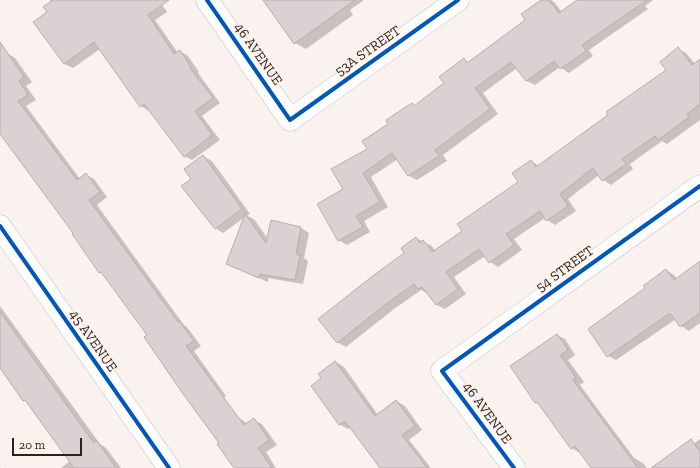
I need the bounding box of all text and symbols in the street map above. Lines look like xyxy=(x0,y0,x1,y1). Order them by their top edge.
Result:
street label: 46 AVENUE xyxy=(230,20,286,88)
street label: 53A STREET xyxy=(332,22,404,80)
street label: 54 STREET xyxy=(533,242,597,296)
street label: 45 AVENUE xyxy=(65,307,121,375)
street label: 46 AVENUE xyxy=(459,379,515,447)
scale bar xyxy=(14,430,84,456)
text: 20 m xyxy=(19,438,45,452)

